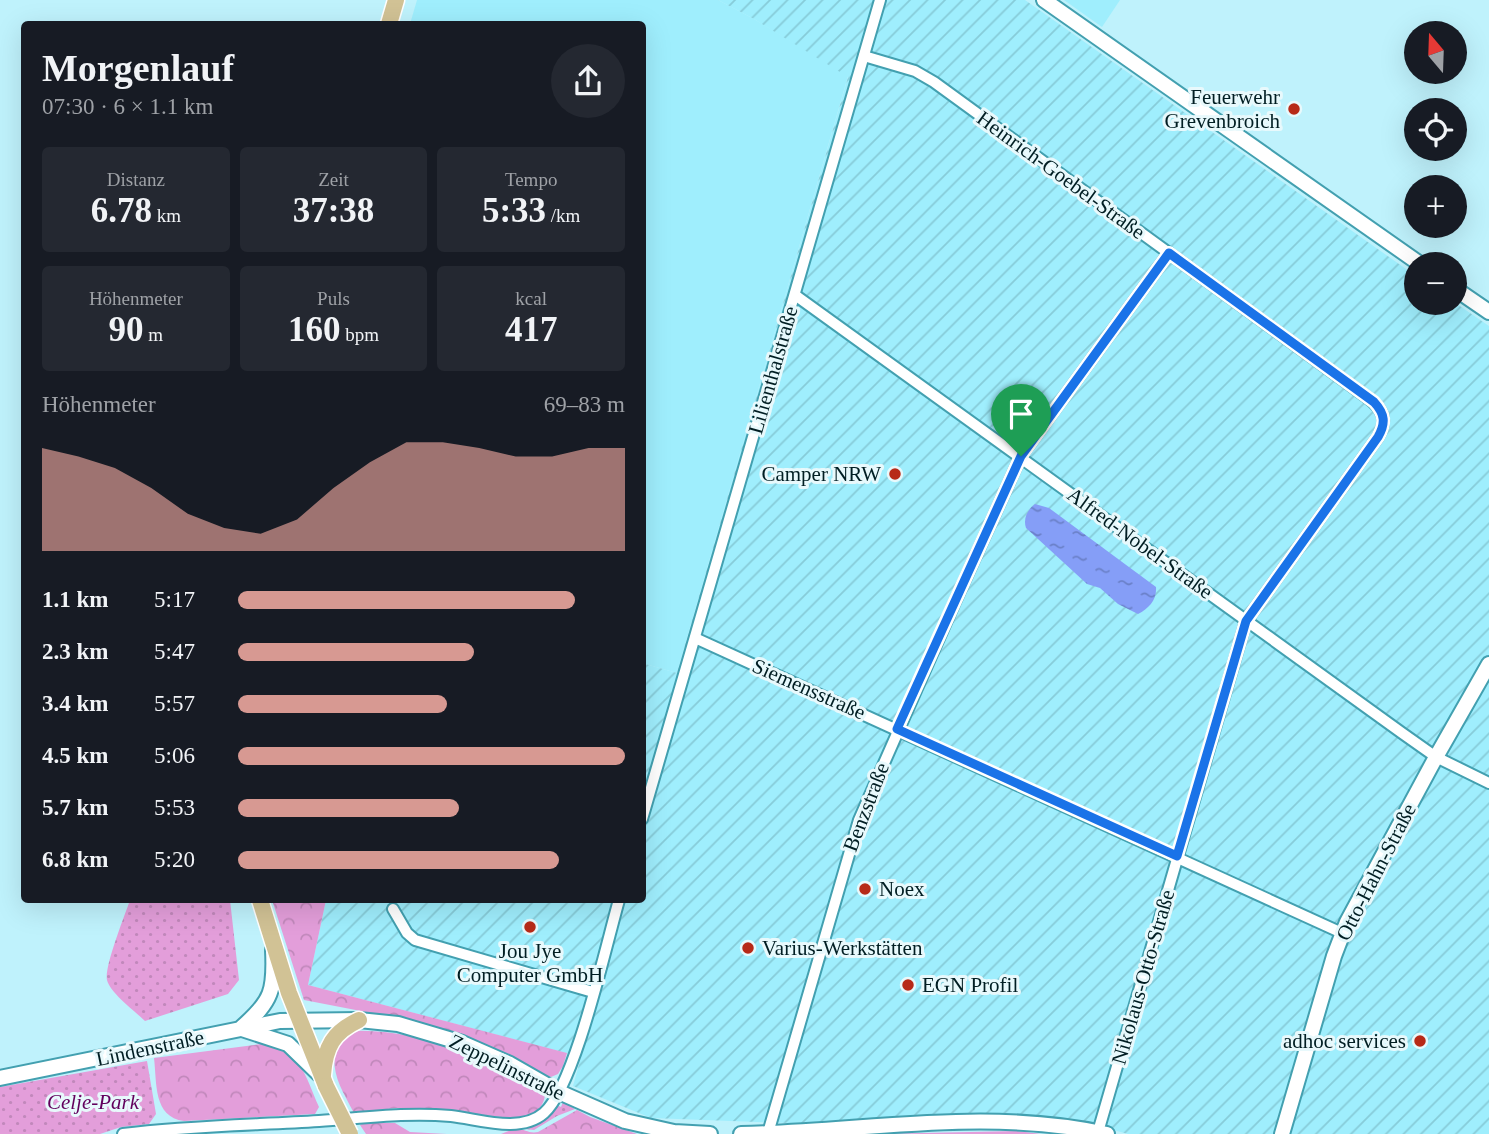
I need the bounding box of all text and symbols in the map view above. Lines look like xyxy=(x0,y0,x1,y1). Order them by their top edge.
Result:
north arrow xyxy=(1404,21,1466,84)
map controls xyxy=(1404,21,1467,315)
button: share xyxy=(551,44,625,118)
text: Morgenlauf xyxy=(42,47,234,89)
place label: Feuerwehr Grevenbroich xyxy=(1165,85,1280,133)
text: 07:30 · 6 × 1.1 km xyxy=(42,94,213,119)
button: locate xyxy=(1404,98,1467,161)
marker: Feuerwehr Grevenbroich xyxy=(1286,101,1302,117)
street label: Heinrich-Goebel-Straße xyxy=(972,106,1150,244)
text: Distanz xyxy=(107,169,165,190)
text: Zeit xyxy=(318,169,349,190)
text: Tempo xyxy=(505,169,557,190)
button: + xyxy=(1404,175,1467,238)
text: 6.78 xyxy=(91,191,152,230)
text: 37:38 xyxy=(293,191,374,230)
text: 5:33 xyxy=(482,191,546,230)
text: km xyxy=(152,205,181,226)
text: /km xyxy=(546,205,580,226)
button: − xyxy=(1404,252,1467,315)
text: Höhenmeter xyxy=(89,288,183,309)
text: Puls xyxy=(317,288,350,309)
text: kcal xyxy=(515,288,547,309)
street label: Lilienthalstraße xyxy=(743,303,803,437)
text: 90 xyxy=(109,310,144,349)
text: 160 xyxy=(288,310,340,349)
text: 417 xyxy=(505,310,557,349)
text: m xyxy=(144,324,163,345)
text: bpm xyxy=(340,324,379,345)
pin xyxy=(991,384,1051,456)
text: Höhenmeter xyxy=(42,392,156,417)
text: 69–83 m xyxy=(544,392,625,417)
icon: arrive xyxy=(1002,395,1040,433)
place label: Camper NRW xyxy=(761,462,881,486)
marker: Camper NRW xyxy=(887,466,903,482)
street label: Alfred-Nobel-Straße xyxy=(1063,482,1217,604)
text: 1.1 km xyxy=(42,587,108,612)
text: 5:17 xyxy=(154,587,195,612)
text: 2.3 km xyxy=(42,639,108,664)
text: 5:47 xyxy=(154,639,195,664)
street label: Siemensstraße xyxy=(749,653,869,725)
text: 3.4 km xyxy=(42,691,108,716)
text: 5:57 xyxy=(154,691,195,716)
text: 4.5 km xyxy=(42,743,108,768)
text: 5:06 xyxy=(154,743,195,768)
street label: Benzstraße xyxy=(838,759,894,855)
text: 5.7 km xyxy=(42,795,108,820)
text: 5:53 xyxy=(154,795,195,820)
street label: Otto-Hahn-Straße xyxy=(1331,800,1421,944)
text: 6.8 km xyxy=(42,847,108,872)
text: 5:20 xyxy=(154,847,195,872)
place label: Noex xyxy=(879,877,925,901)
marker: Noex xyxy=(857,881,873,897)
street label: Nikolaus-Otto-Straße xyxy=(1107,887,1179,1067)
marker: Jou Jye Computer GmbH xyxy=(522,919,538,935)
place label: Varius-Werkstätten xyxy=(762,936,923,960)
place label: Jou Jye Computer GmbH xyxy=(457,939,603,987)
marker: Varius-Werkstätten xyxy=(740,940,756,956)
place label: EGN Profil xyxy=(922,973,1018,997)
marker: EGN Profil xyxy=(900,977,916,993)
street label: Lindenstraße xyxy=(94,1025,206,1071)
street label: Zeppelinstraße xyxy=(446,1029,568,1105)
place label: adhoc services xyxy=(1283,1029,1406,1053)
marker: adhoc services xyxy=(1412,1033,1428,1049)
park label: Celje-Park xyxy=(47,1090,140,1114)

